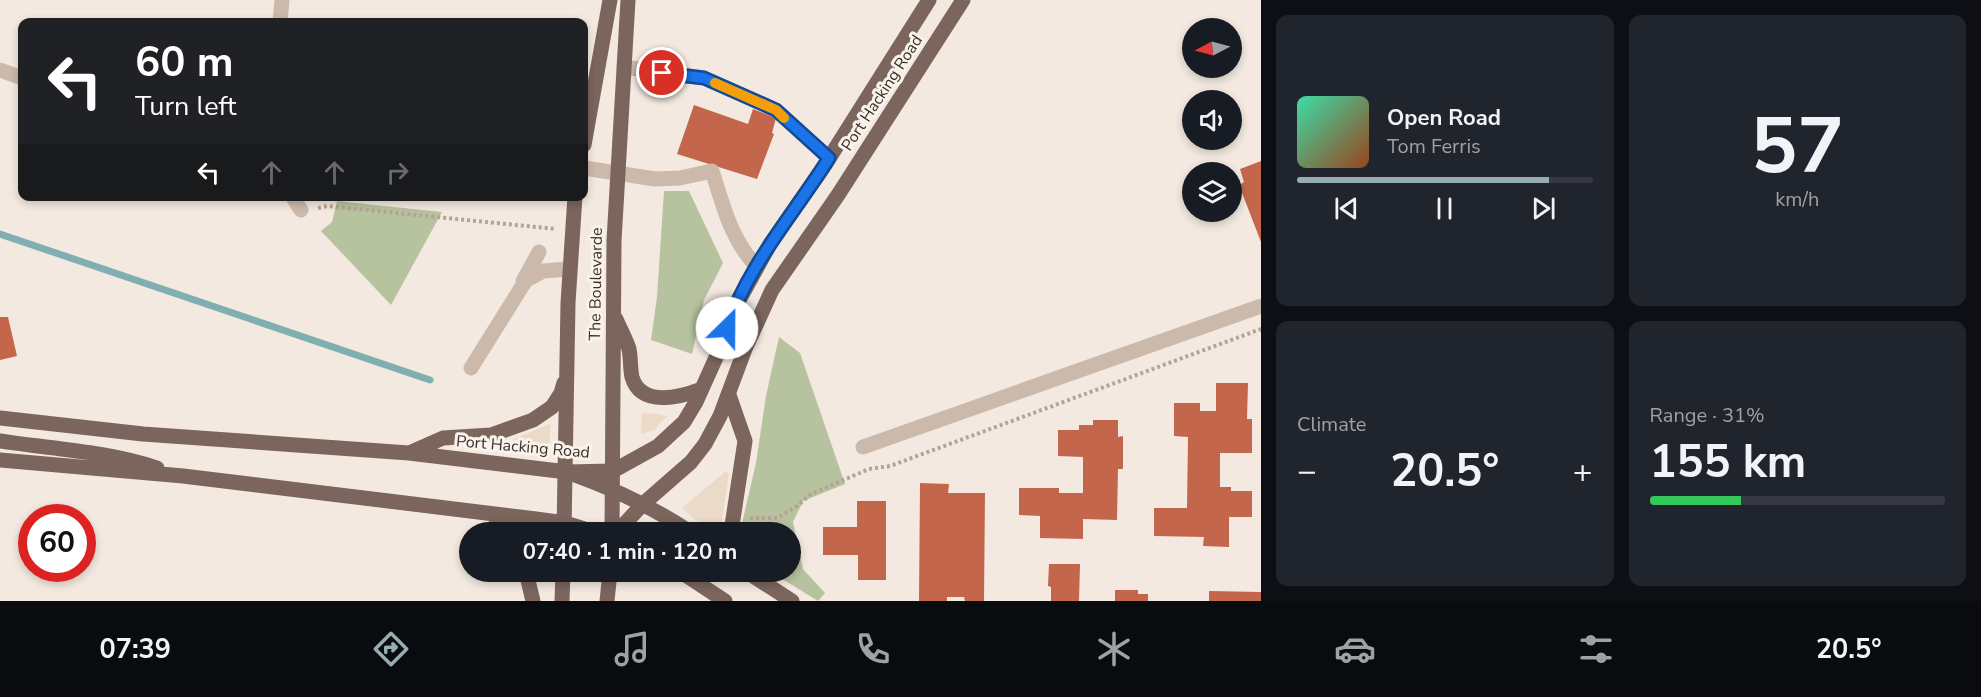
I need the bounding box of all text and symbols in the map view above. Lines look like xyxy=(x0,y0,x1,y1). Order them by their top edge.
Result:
north arrow xyxy=(1182,18,1242,78)
map controls xyxy=(1182,18,1242,222)
street label: Port Hacking Road xyxy=(836,31,928,155)
text: 60 m xyxy=(135,34,234,91)
icon: left xyxy=(36,42,114,120)
pin xyxy=(636,47,687,98)
icon: arrive xyxy=(645,56,678,89)
text: Turn left xyxy=(135,88,236,125)
button: sound xyxy=(1182,90,1242,150)
text: 57 xyxy=(1750,93,1844,200)
text: Open Road xyxy=(1387,103,1501,133)
text: Tom Ferris xyxy=(1387,133,1481,160)
icon: left xyxy=(192,156,225,189)
icon: ahead xyxy=(255,156,288,189)
icon: ahead xyxy=(318,156,351,189)
icon: right xyxy=(381,156,414,189)
button: layers xyxy=(1182,162,1242,222)
text: km/h xyxy=(1775,186,1819,213)
icon: previous xyxy=(1330,192,1363,225)
icon: pause xyxy=(1428,192,1461,225)
icon: next xyxy=(1527,192,1560,225)
street label: The Boulevarde xyxy=(584,227,608,341)
position arrow xyxy=(695,296,759,360)
text: Range · 31% xyxy=(1650,402,1765,429)
text: Climate xyxy=(1297,411,1366,438)
street label: Port Hacking Road xyxy=(455,430,591,464)
text: 155 km xyxy=(1650,432,1806,493)
text: 20.5° xyxy=(1390,441,1499,502)
text: − xyxy=(1297,449,1317,494)
text: + xyxy=(1573,449,1593,494)
speed limit sign: 60 xyxy=(18,504,96,582)
text: 07:40 · 1 min · 120 m xyxy=(523,537,737,567)
icon: directions xyxy=(370,628,412,670)
icon: music xyxy=(611,628,653,670)
icon: phone xyxy=(852,628,894,670)
icon: climate xyxy=(1093,628,1135,670)
icon: car xyxy=(1334,628,1376,670)
icon: filters xyxy=(1575,628,1617,670)
text: 07:39 xyxy=(99,631,171,668)
text: 20.5° xyxy=(1816,631,1881,668)

